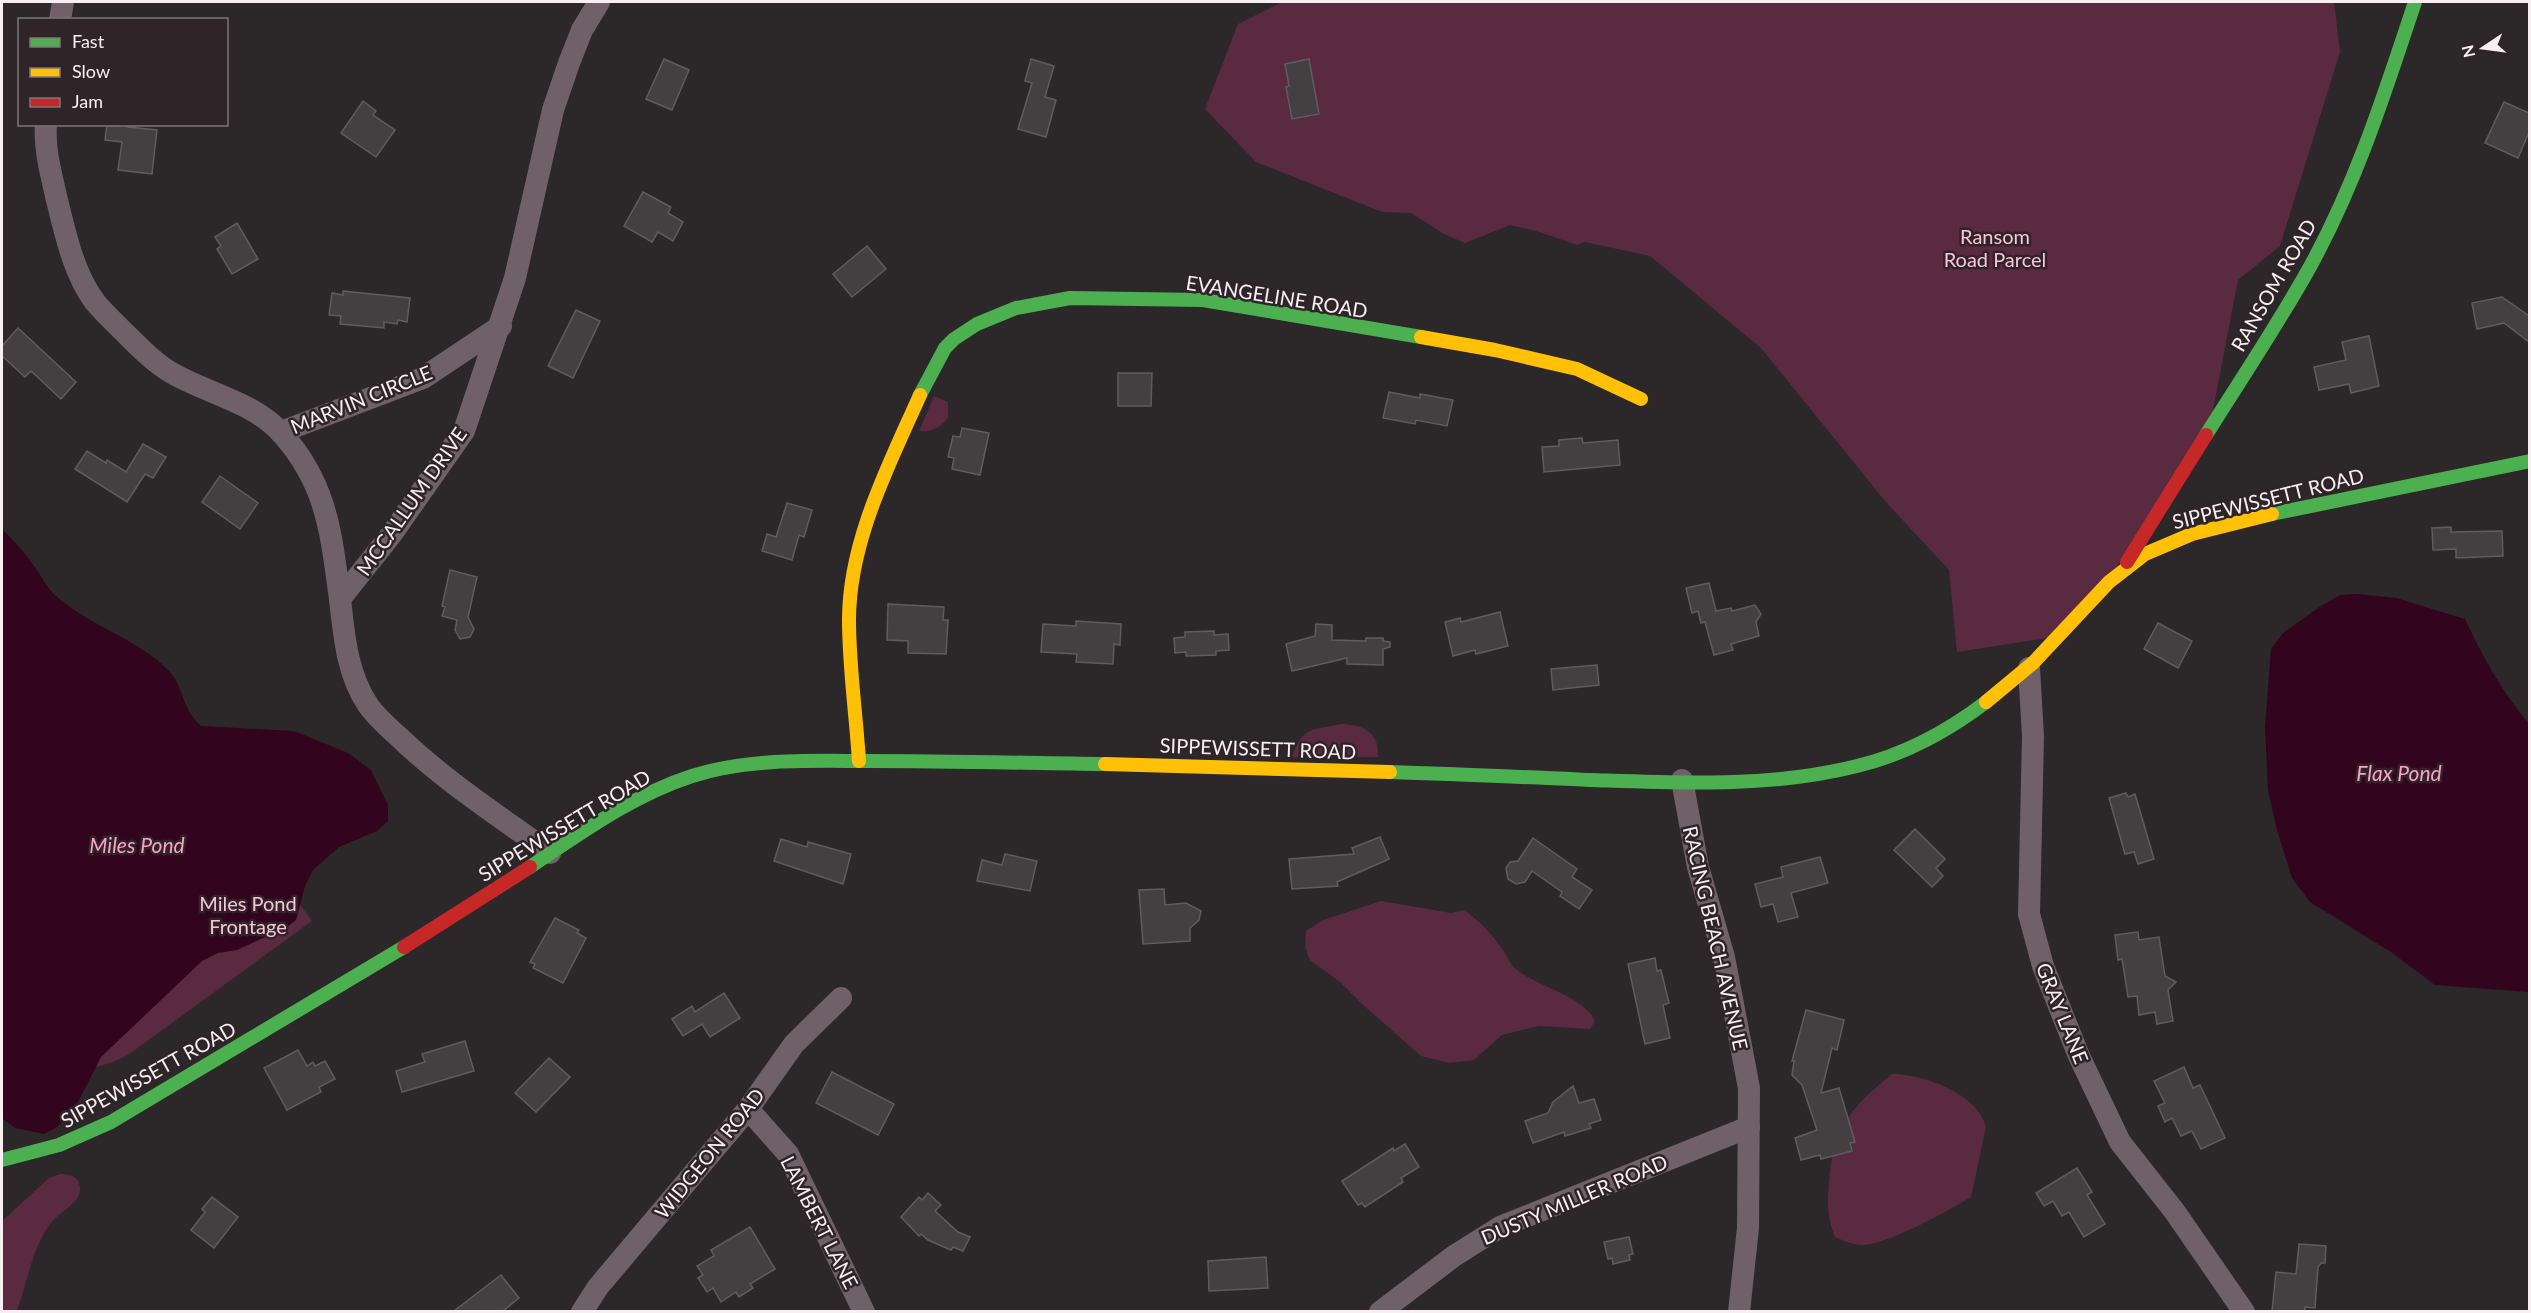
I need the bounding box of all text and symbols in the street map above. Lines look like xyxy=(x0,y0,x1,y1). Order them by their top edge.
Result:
legend xyxy=(18,18,228,126)
north arrow xyxy=(2453,18,2513,78)
text: Fast xyxy=(72,30,105,52)
text: N xyxy=(2457,43,2479,60)
text: Slow xyxy=(72,60,110,82)
text: Jam xyxy=(72,90,103,112)
street label: RANSOM ROAD xyxy=(2225,215,2321,355)
park label: Ransom Road Parcel xyxy=(1944,224,2046,271)
street label: EVANGELINE ROAD xyxy=(1184,270,1370,322)
street label: MARVIN CIRCLE xyxy=(287,360,435,438)
street label: MCCALLUM DRIVE xyxy=(351,422,471,580)
street label: SIPPEWISSETT ROAD xyxy=(2170,463,2366,533)
street label: SIPPEWISSETT ROAD xyxy=(1159,733,1357,763)
water label: Flax Pond xyxy=(2356,760,2442,785)
street label: SIPPEWISSETT ROAD xyxy=(474,764,654,886)
street label: RACING BEACH AVENUE xyxy=(1678,823,1754,1053)
water label: Miles Pond xyxy=(89,832,185,857)
park label: Miles Pond Frontage xyxy=(199,891,297,938)
street label: GRAY LANE xyxy=(2032,959,2094,1067)
street label: SIPPEWISSETT ROAD xyxy=(56,1016,240,1132)
street label: WIDGEON ROAD xyxy=(649,1083,769,1223)
street label: DUSTY MILLER ROAD xyxy=(1477,1149,1671,1249)
street label: LAMBERT LANE xyxy=(776,1152,864,1292)

